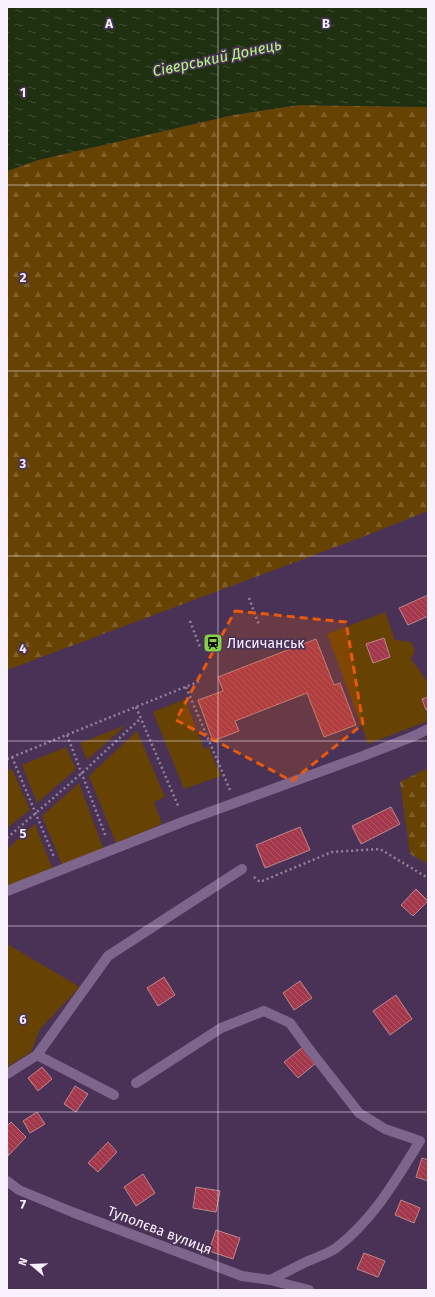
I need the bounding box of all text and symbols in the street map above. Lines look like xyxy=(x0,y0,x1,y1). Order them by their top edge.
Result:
text: A xyxy=(104,16,113,31)
text: B xyxy=(322,16,330,31)
water label: Сіверський Донець xyxy=(151,36,283,80)
text: 1 xyxy=(20,85,26,100)
text: 2 xyxy=(20,270,27,285)
text: 3 xyxy=(19,456,27,471)
station icon: Лисичанськ xyxy=(202,632,224,654)
place label: Лисичанськ xyxy=(227,635,305,652)
text: 4 xyxy=(19,641,27,656)
text: 5 xyxy=(20,826,27,841)
text: 6 xyxy=(19,1012,27,1027)
text: 7 xyxy=(20,1197,26,1212)
street label: Туполєва вулиця xyxy=(105,1203,214,1258)
north arrow xyxy=(12,1245,52,1285)
text: N xyxy=(16,1256,30,1267)

